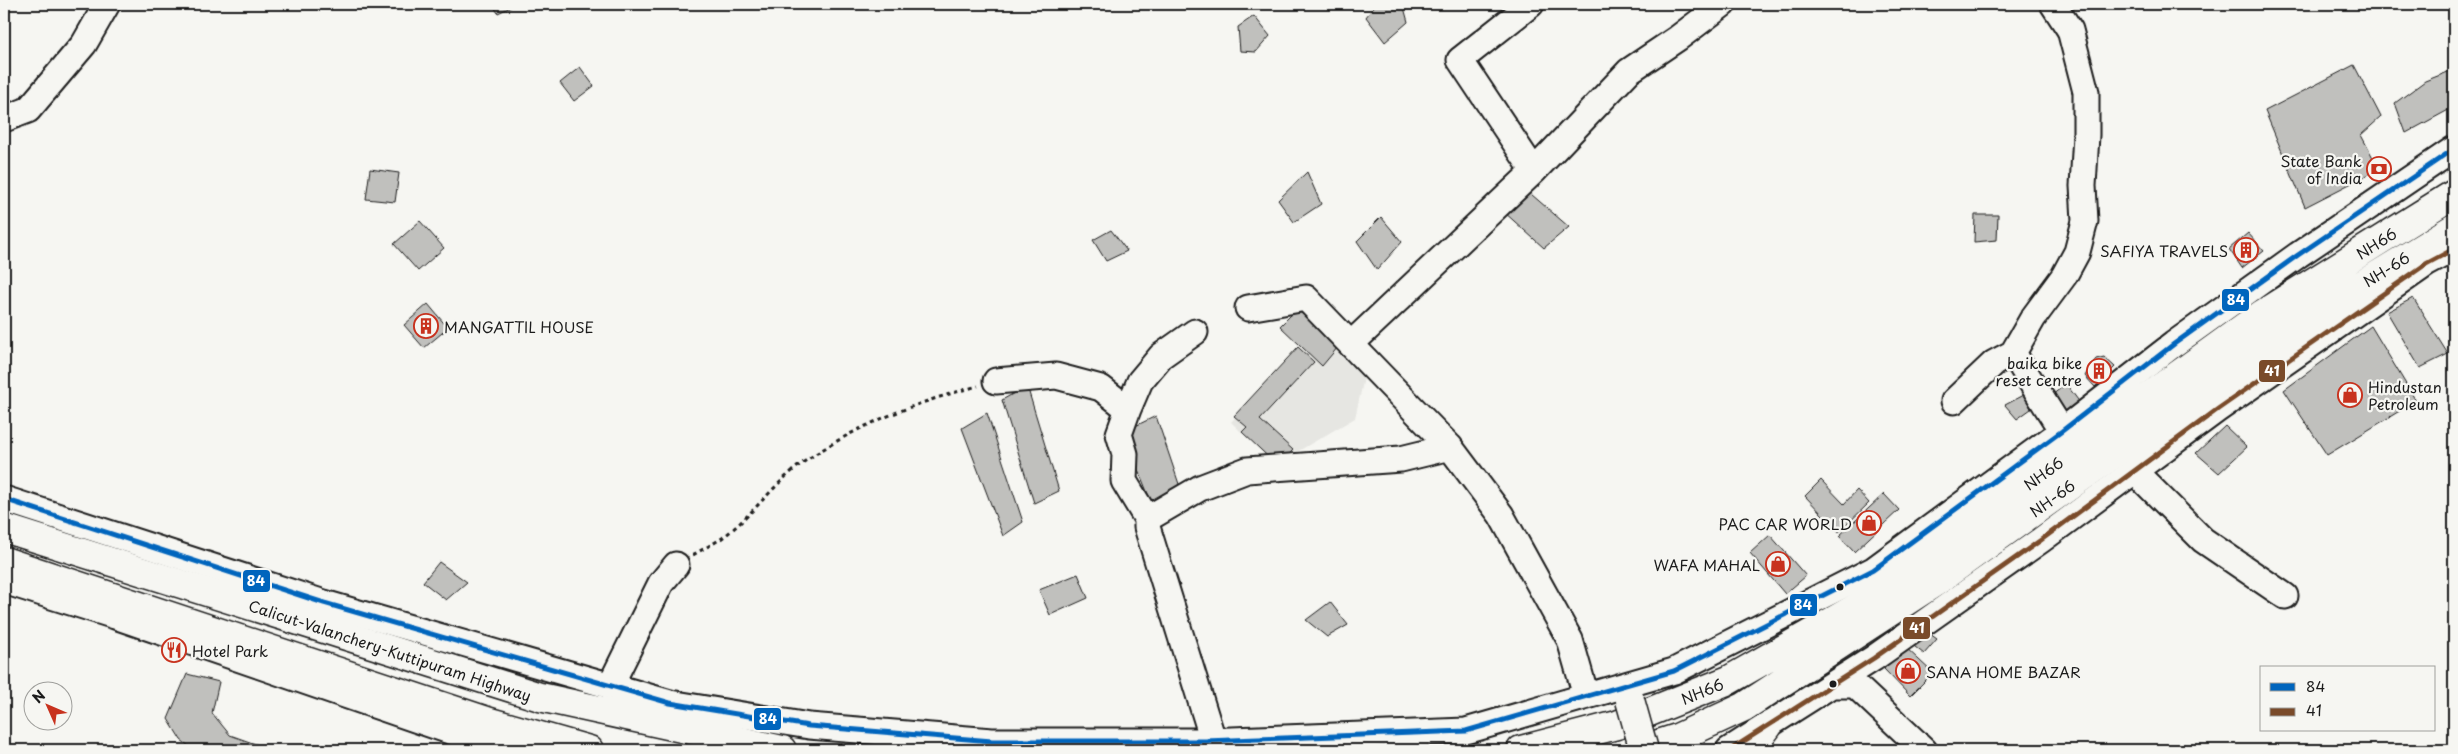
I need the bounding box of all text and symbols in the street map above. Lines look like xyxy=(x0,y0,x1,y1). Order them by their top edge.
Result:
place label: State Bank of India xyxy=(2280,149,2363,189)
bank icon: State Bank of India xyxy=(2366,156,2392,182)
street label: NH66 xyxy=(2351,222,2401,264)
building icon: SAFIYA TRAVELS xyxy=(2233,237,2259,263)
place label: SAFIYA TRAVELS xyxy=(2100,239,2228,262)
street label: NH-66 xyxy=(2358,246,2414,292)
line badge: 84 xyxy=(2221,288,2250,312)
text: 84 xyxy=(2227,289,2246,310)
building icon: MANGATTIL HOUSE xyxy=(413,313,439,339)
place label: MANGATTIL HOUSE xyxy=(444,315,594,338)
place label: baika bike reset centre xyxy=(1996,351,2082,391)
building icon: baika bike reset centre xyxy=(2086,358,2112,384)
line badge: 41 xyxy=(2258,359,2286,383)
text: 41 xyxy=(2264,360,2280,381)
place label: Hindustan Petroleum xyxy=(2368,375,2442,415)
shop icon: Hindustan Petroleum xyxy=(2337,382,2363,408)
street label: NH66 xyxy=(2018,451,2068,495)
street label: NH-66 xyxy=(2024,474,2080,522)
shop icon: PAC CAR WORLD xyxy=(1856,510,1882,536)
place label: PAC CAR WORLD xyxy=(1719,512,1852,535)
shop icon: WAFA MAHAL xyxy=(1765,551,1791,577)
place label: WAFA MAHAL xyxy=(1653,553,1760,576)
line badge: 84 xyxy=(242,569,271,593)
text: 84 xyxy=(247,570,266,591)
unlabelled marker xyxy=(1835,582,1845,592)
street label: Calicut-Valanchery-Kuttipuram Highway xyxy=(246,593,534,707)
line badge: 84 xyxy=(1789,593,1818,617)
text: 84 xyxy=(1794,594,1813,615)
line badge: 41 xyxy=(1902,616,1931,640)
text: 41 xyxy=(1909,617,1925,638)
restaurant icon: Hotel Park xyxy=(161,637,187,663)
place label: Hotel Park xyxy=(192,639,268,662)
shop icon: SANA HOME BAZAR xyxy=(1895,658,1921,684)
place label: SANA HOME BAZAR xyxy=(1926,660,2081,683)
legend xyxy=(2260,666,2436,732)
street label: NH66 xyxy=(1677,672,1727,710)
text: 84 xyxy=(2306,674,2325,697)
unlabelled marker xyxy=(1828,679,1838,689)
north arrow xyxy=(22,682,72,732)
text: N xyxy=(27,685,50,708)
text: 41 xyxy=(2306,698,2322,721)
line badge: 84 xyxy=(753,707,782,731)
text: 84 xyxy=(759,708,778,729)

